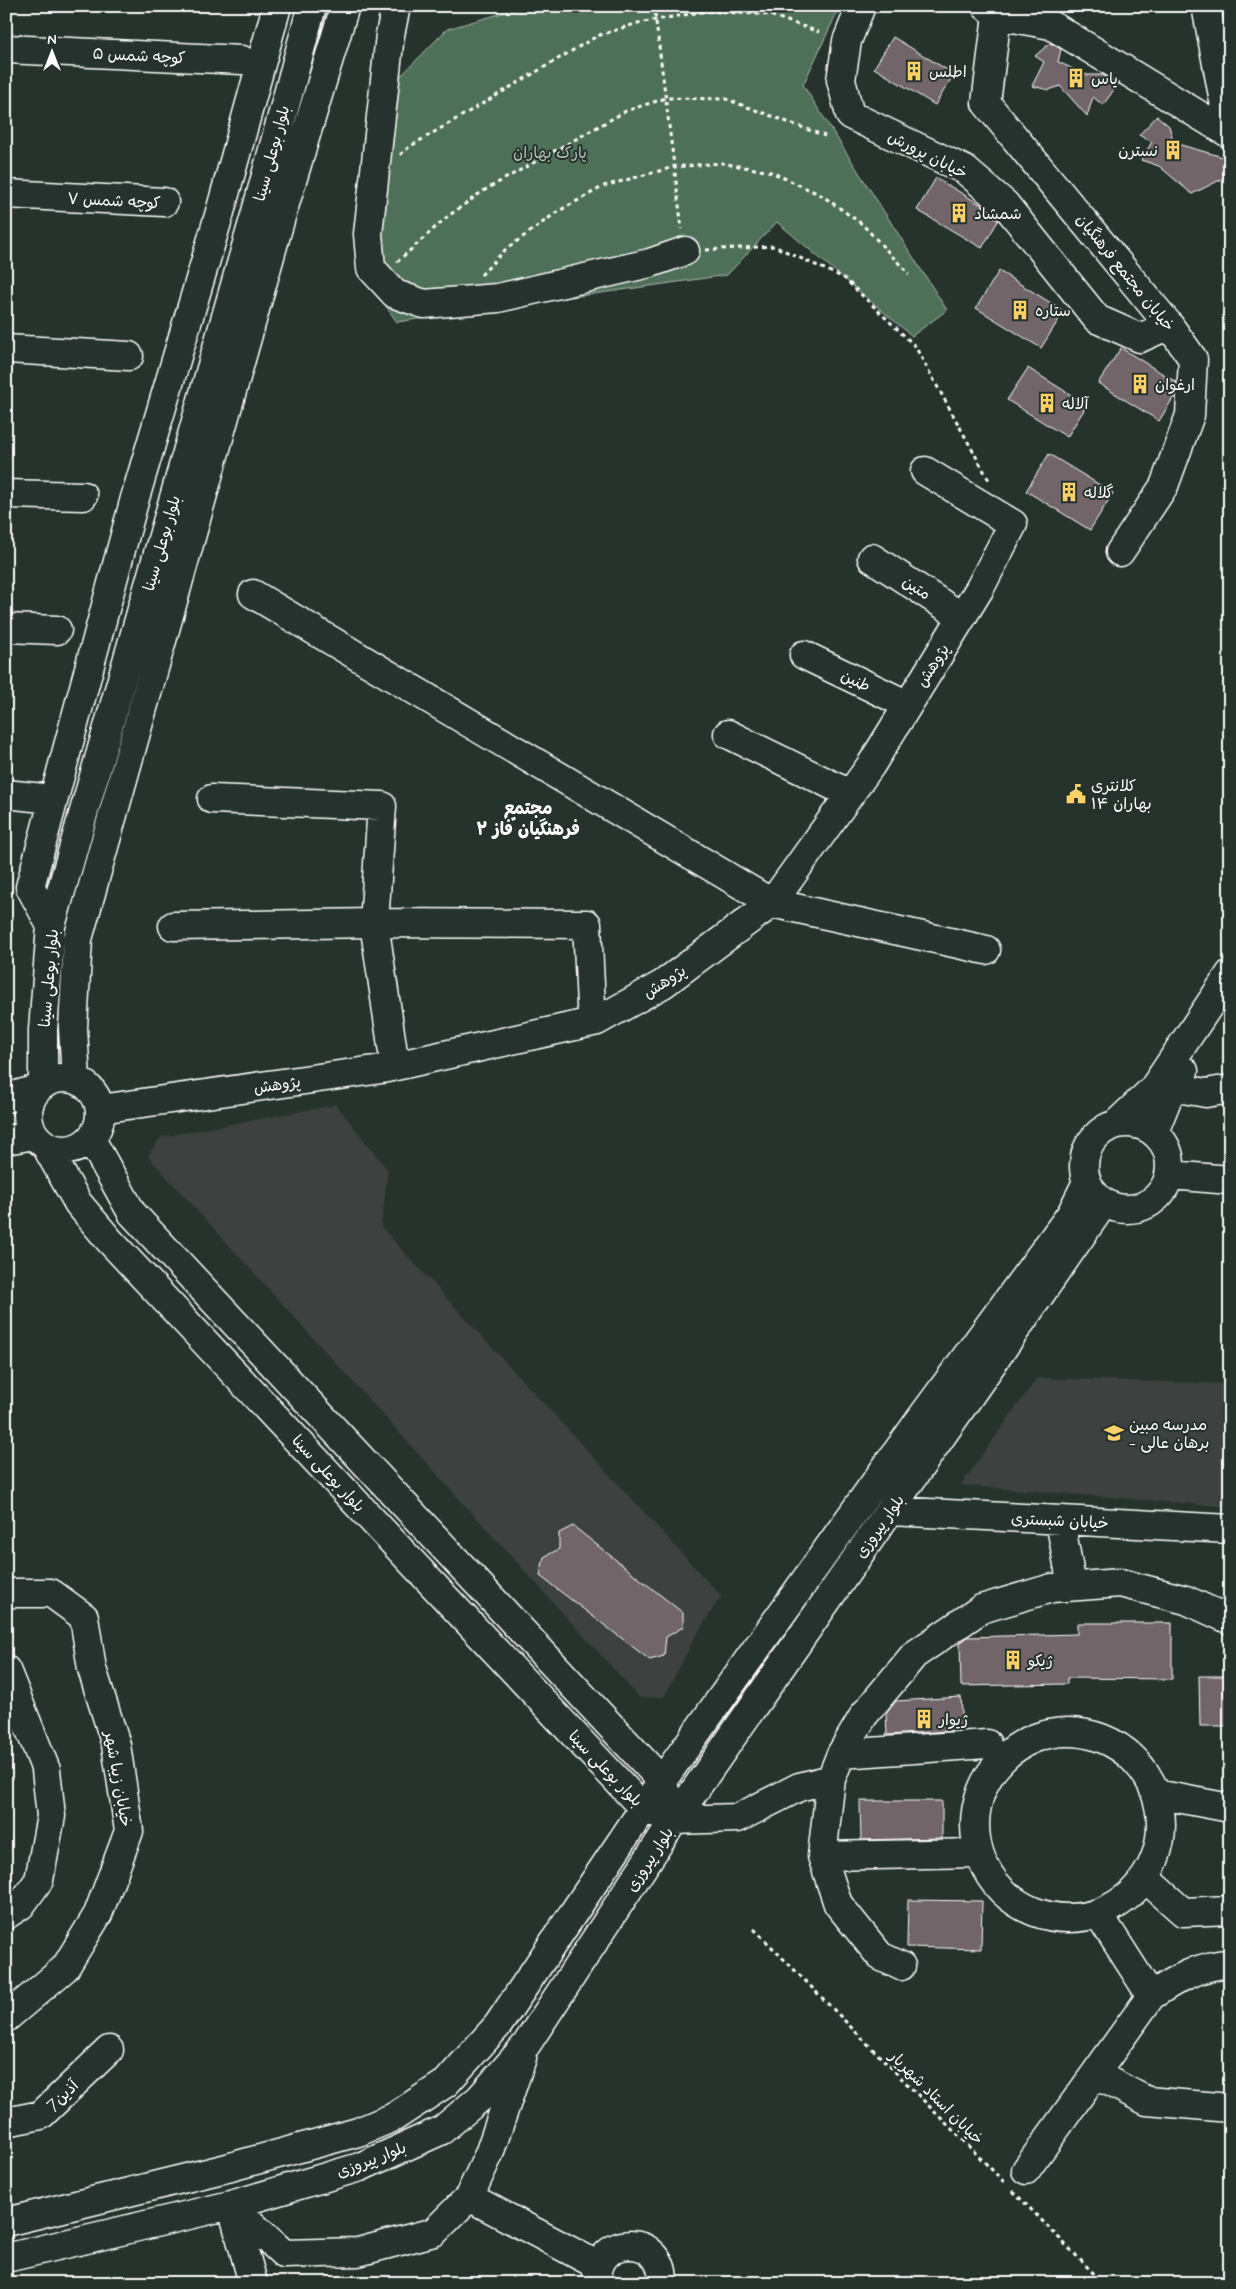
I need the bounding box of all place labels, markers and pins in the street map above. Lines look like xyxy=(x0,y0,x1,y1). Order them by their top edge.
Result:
building icon: اطلس xyxy=(903,60,925,82)
place label: اطلس xyxy=(929,62,967,83)
building icon: یاس xyxy=(1065,67,1087,89)
place label: یاس xyxy=(1091,69,1118,90)
building icon: نسترن xyxy=(1162,139,1184,161)
place label: نسترن xyxy=(1118,141,1158,162)
building icon: شمشاد xyxy=(948,202,970,224)
place label: شمشاد xyxy=(974,204,1022,225)
building icon: ستاره xyxy=(1009,299,1031,321)
place label: ستاره xyxy=(1035,301,1071,322)
building icon: ارغوان xyxy=(1129,373,1151,395)
place label: ارغوان xyxy=(1155,375,1195,396)
building icon: آلاله xyxy=(1036,392,1058,414)
place label: آلاله xyxy=(1062,394,1089,415)
building icon: گلاله xyxy=(1058,481,1080,503)
place label: گلاله xyxy=(1084,483,1114,504)
place label: کلانتری ۱۴ بهاران xyxy=(1091,776,1152,815)
public building icon: کلانتری ۱۴ بهاران xyxy=(1065,783,1087,805)
place label: مدرسه مبین - برهان عالی xyxy=(1129,1415,1209,1454)
school or university icon: مدرسه مبین - برهان عالی xyxy=(1103,1422,1125,1444)
building icon: ژیکو xyxy=(1002,1649,1024,1671)
place label: ژیکو xyxy=(1026,1651,1053,1672)
building icon: ژیوار xyxy=(913,1708,935,1730)
place label: ژیوار xyxy=(937,1710,968,1731)

